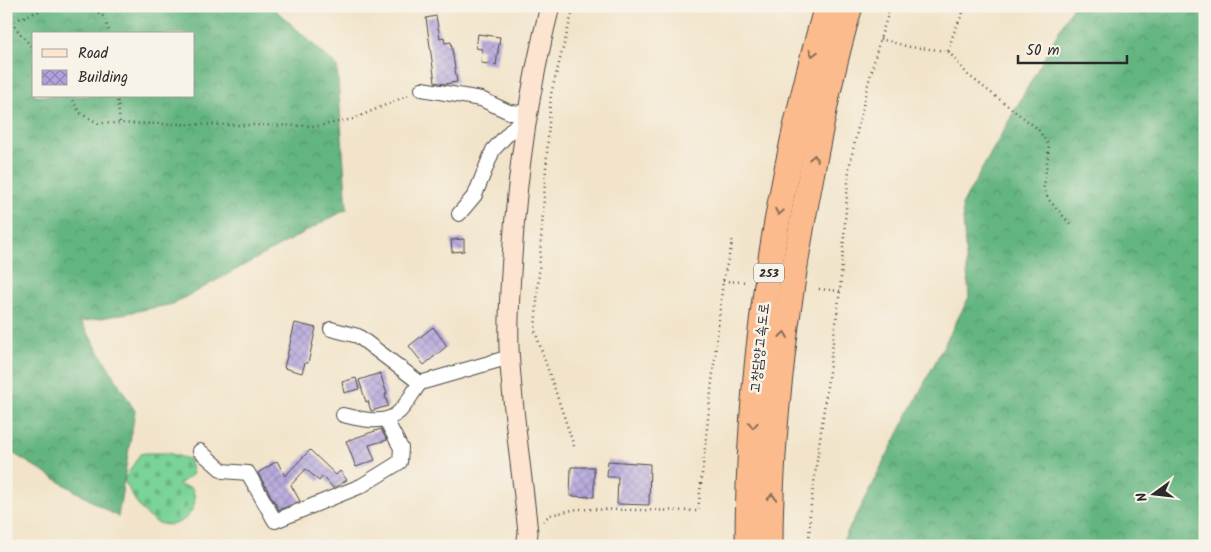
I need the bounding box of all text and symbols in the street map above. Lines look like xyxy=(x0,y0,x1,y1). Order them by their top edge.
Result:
legend xyxy=(32,32,195,98)
scale bar xyxy=(1018,32,1127,64)
text: 50 m xyxy=(1026,39,1060,63)
text: Road xyxy=(78,42,109,66)
one-way arrow xyxy=(809,49,819,57)
text: Building xyxy=(78,66,128,90)
one-way arrow xyxy=(808,153,819,162)
one-way arrow xyxy=(775,208,785,216)
road number: 253 xyxy=(754,264,784,282)
street label: 고창담양고속도로 xyxy=(744,302,776,394)
one-way arrow xyxy=(778,331,789,339)
one-way arrow xyxy=(747,421,758,429)
north arrow xyxy=(1128,470,1178,520)
text: N xyxy=(1131,490,1154,504)
one-way arrow xyxy=(767,493,777,500)

